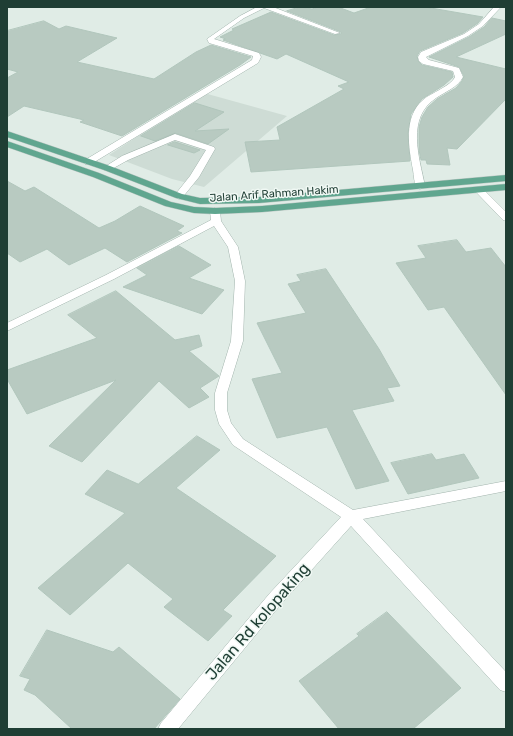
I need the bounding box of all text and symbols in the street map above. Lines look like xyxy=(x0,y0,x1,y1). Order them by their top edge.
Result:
street label: Jalan Arif Rahman Hakim xyxy=(209,183,339,205)
street label: Jalan Rd kolopaking xyxy=(202,560,314,684)

